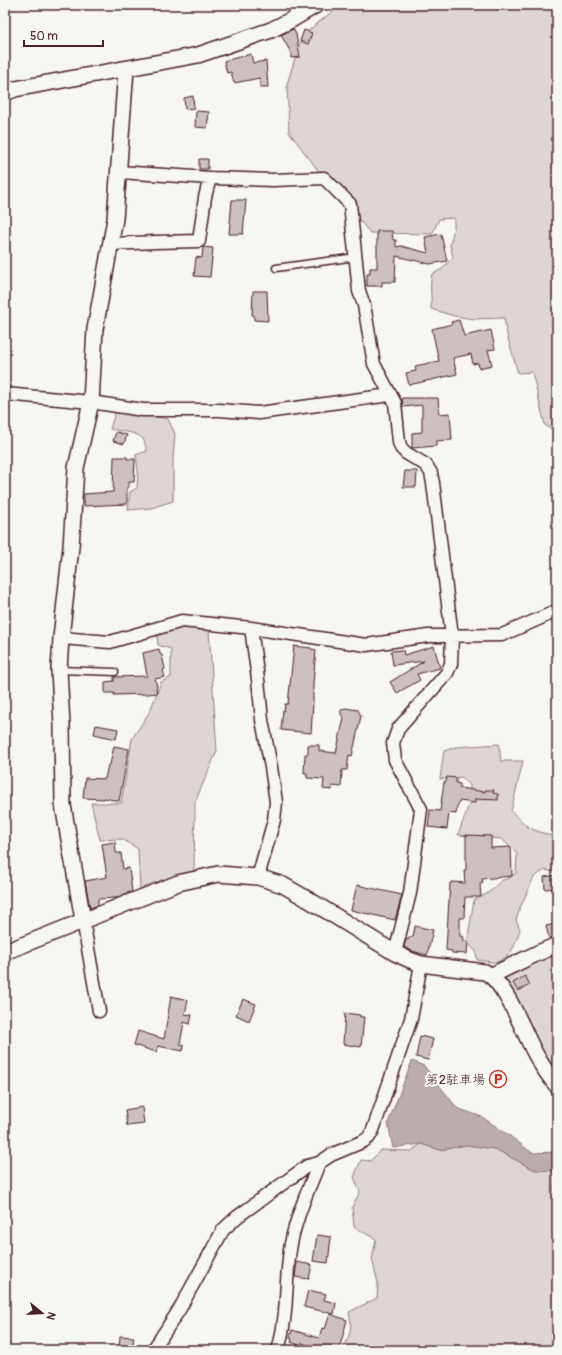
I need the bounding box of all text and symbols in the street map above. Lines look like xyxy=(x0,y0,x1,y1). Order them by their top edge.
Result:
scale bar xyxy=(24,22,103,48)
text: 50 m xyxy=(30,29,58,44)
parking icon: 第2駐車場 xyxy=(488,1069,508,1089)
place label: 第2駐車場 xyxy=(426,1072,485,1088)
north arrow xyxy=(22,1293,62,1333)
text: N xyxy=(44,1310,58,1322)

